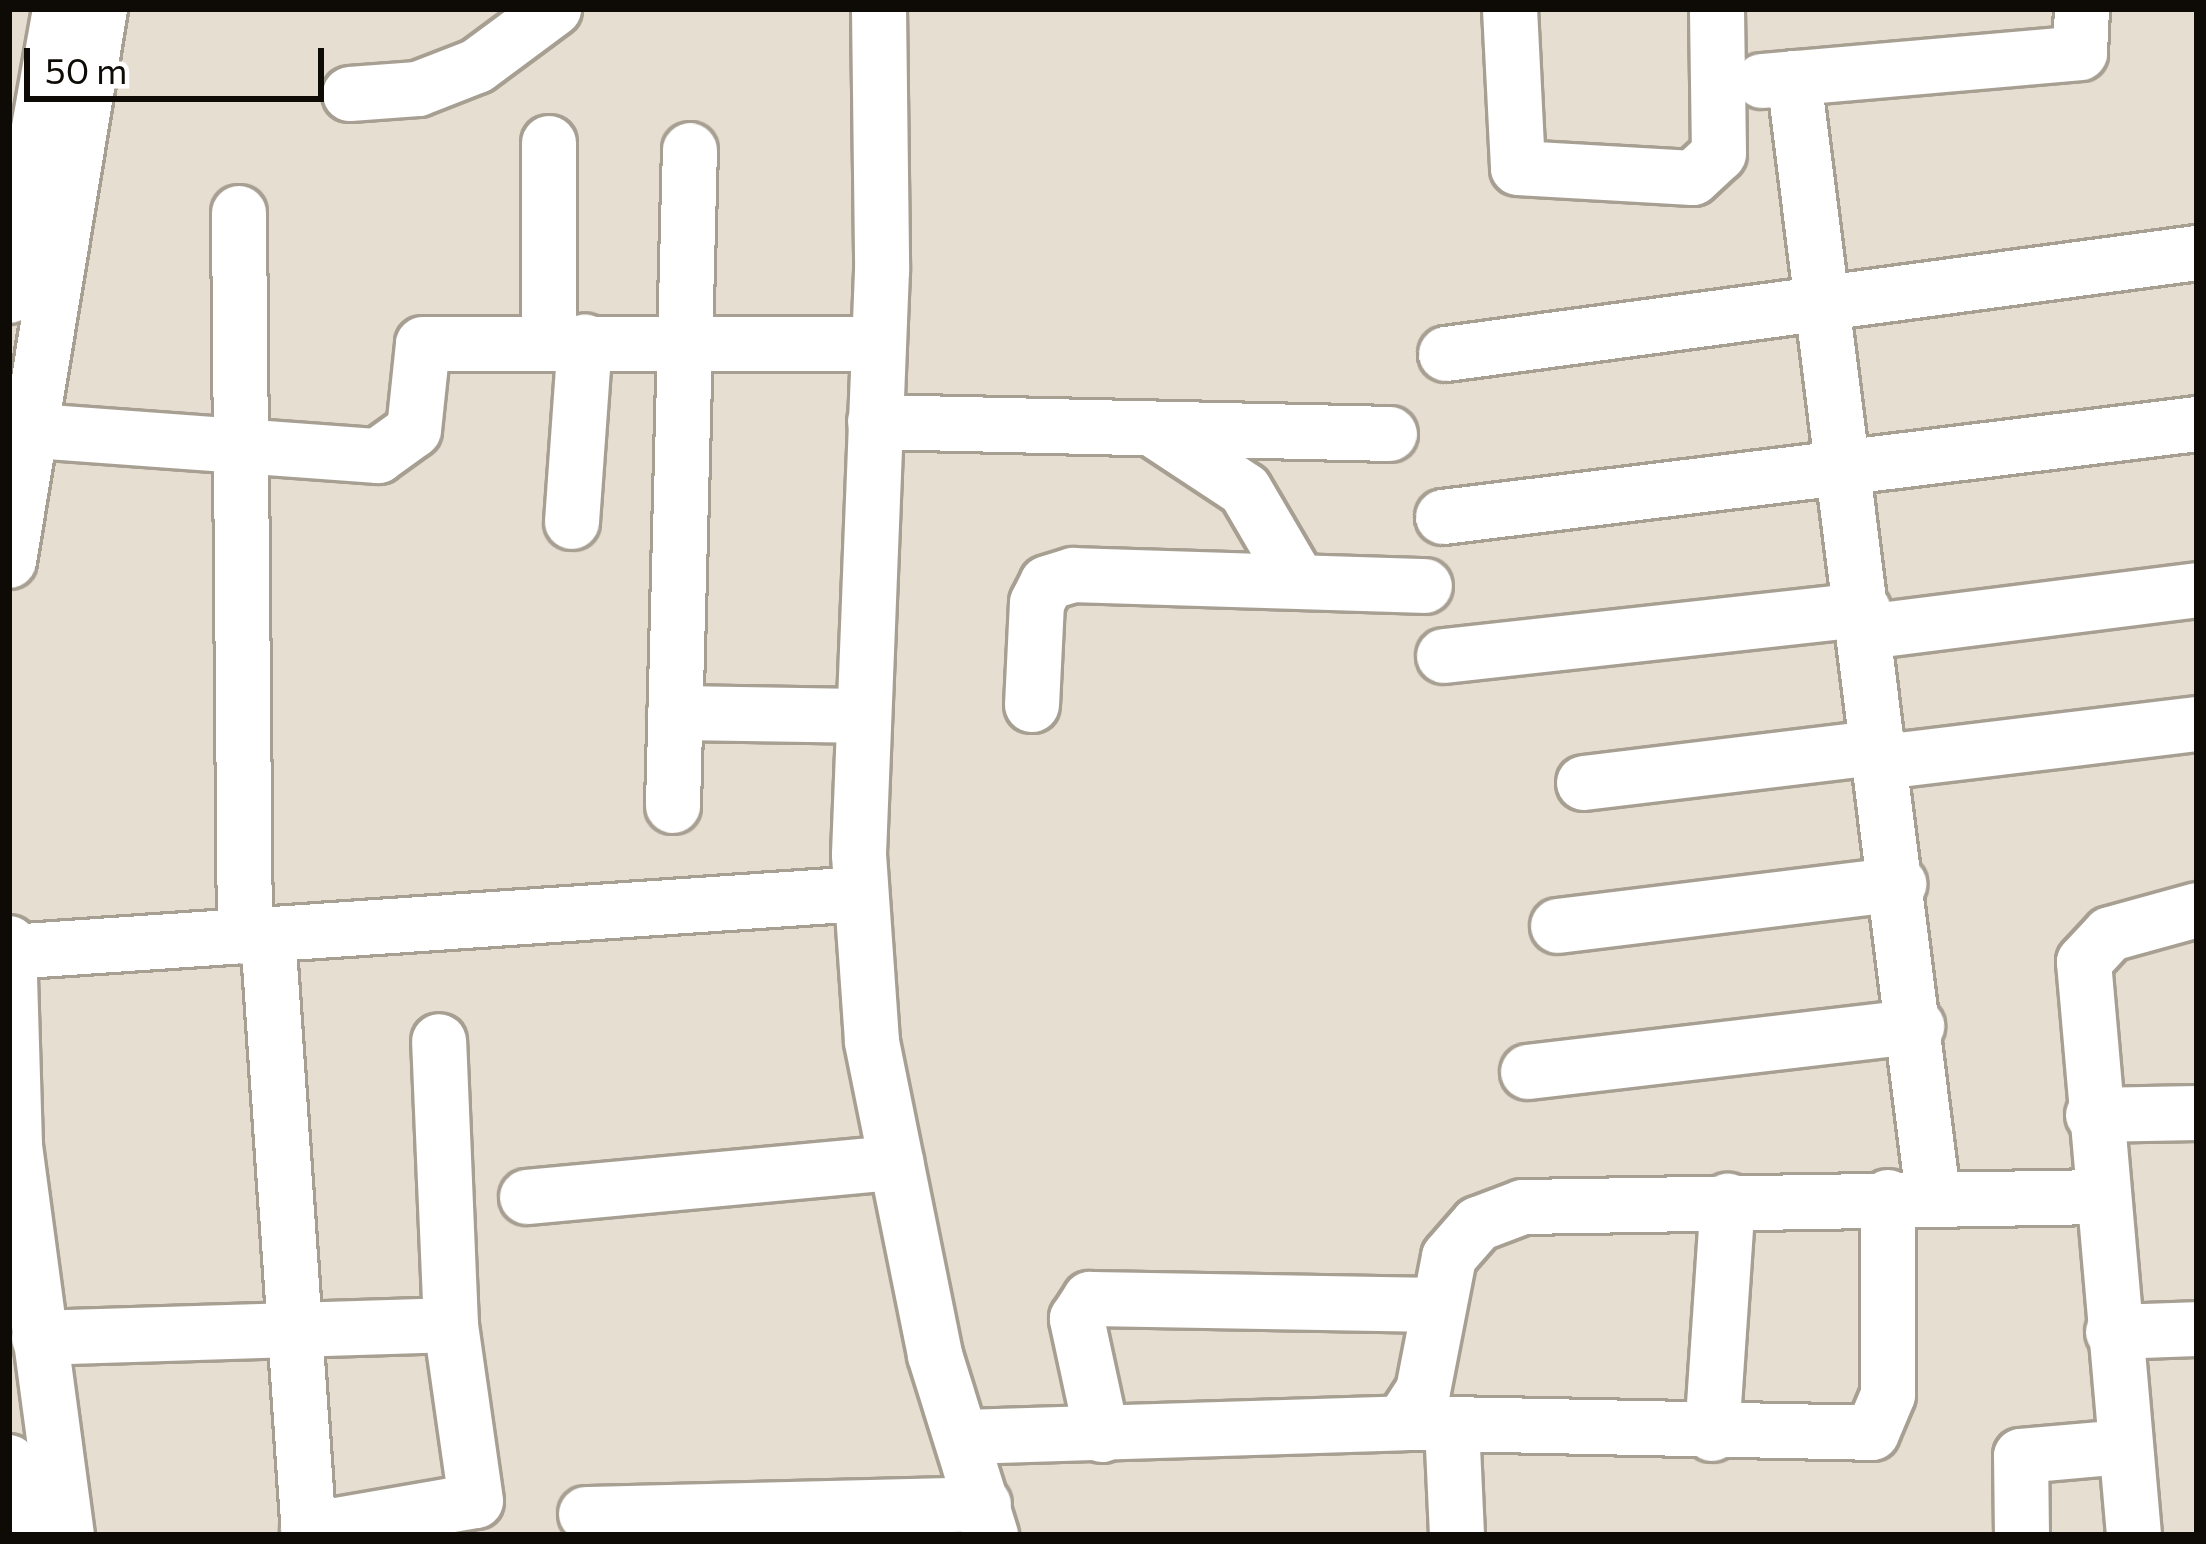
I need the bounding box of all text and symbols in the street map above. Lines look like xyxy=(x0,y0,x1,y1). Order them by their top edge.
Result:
scale bar xyxy=(30,24,330,98)
text: 50 m xyxy=(45,47,127,91)

